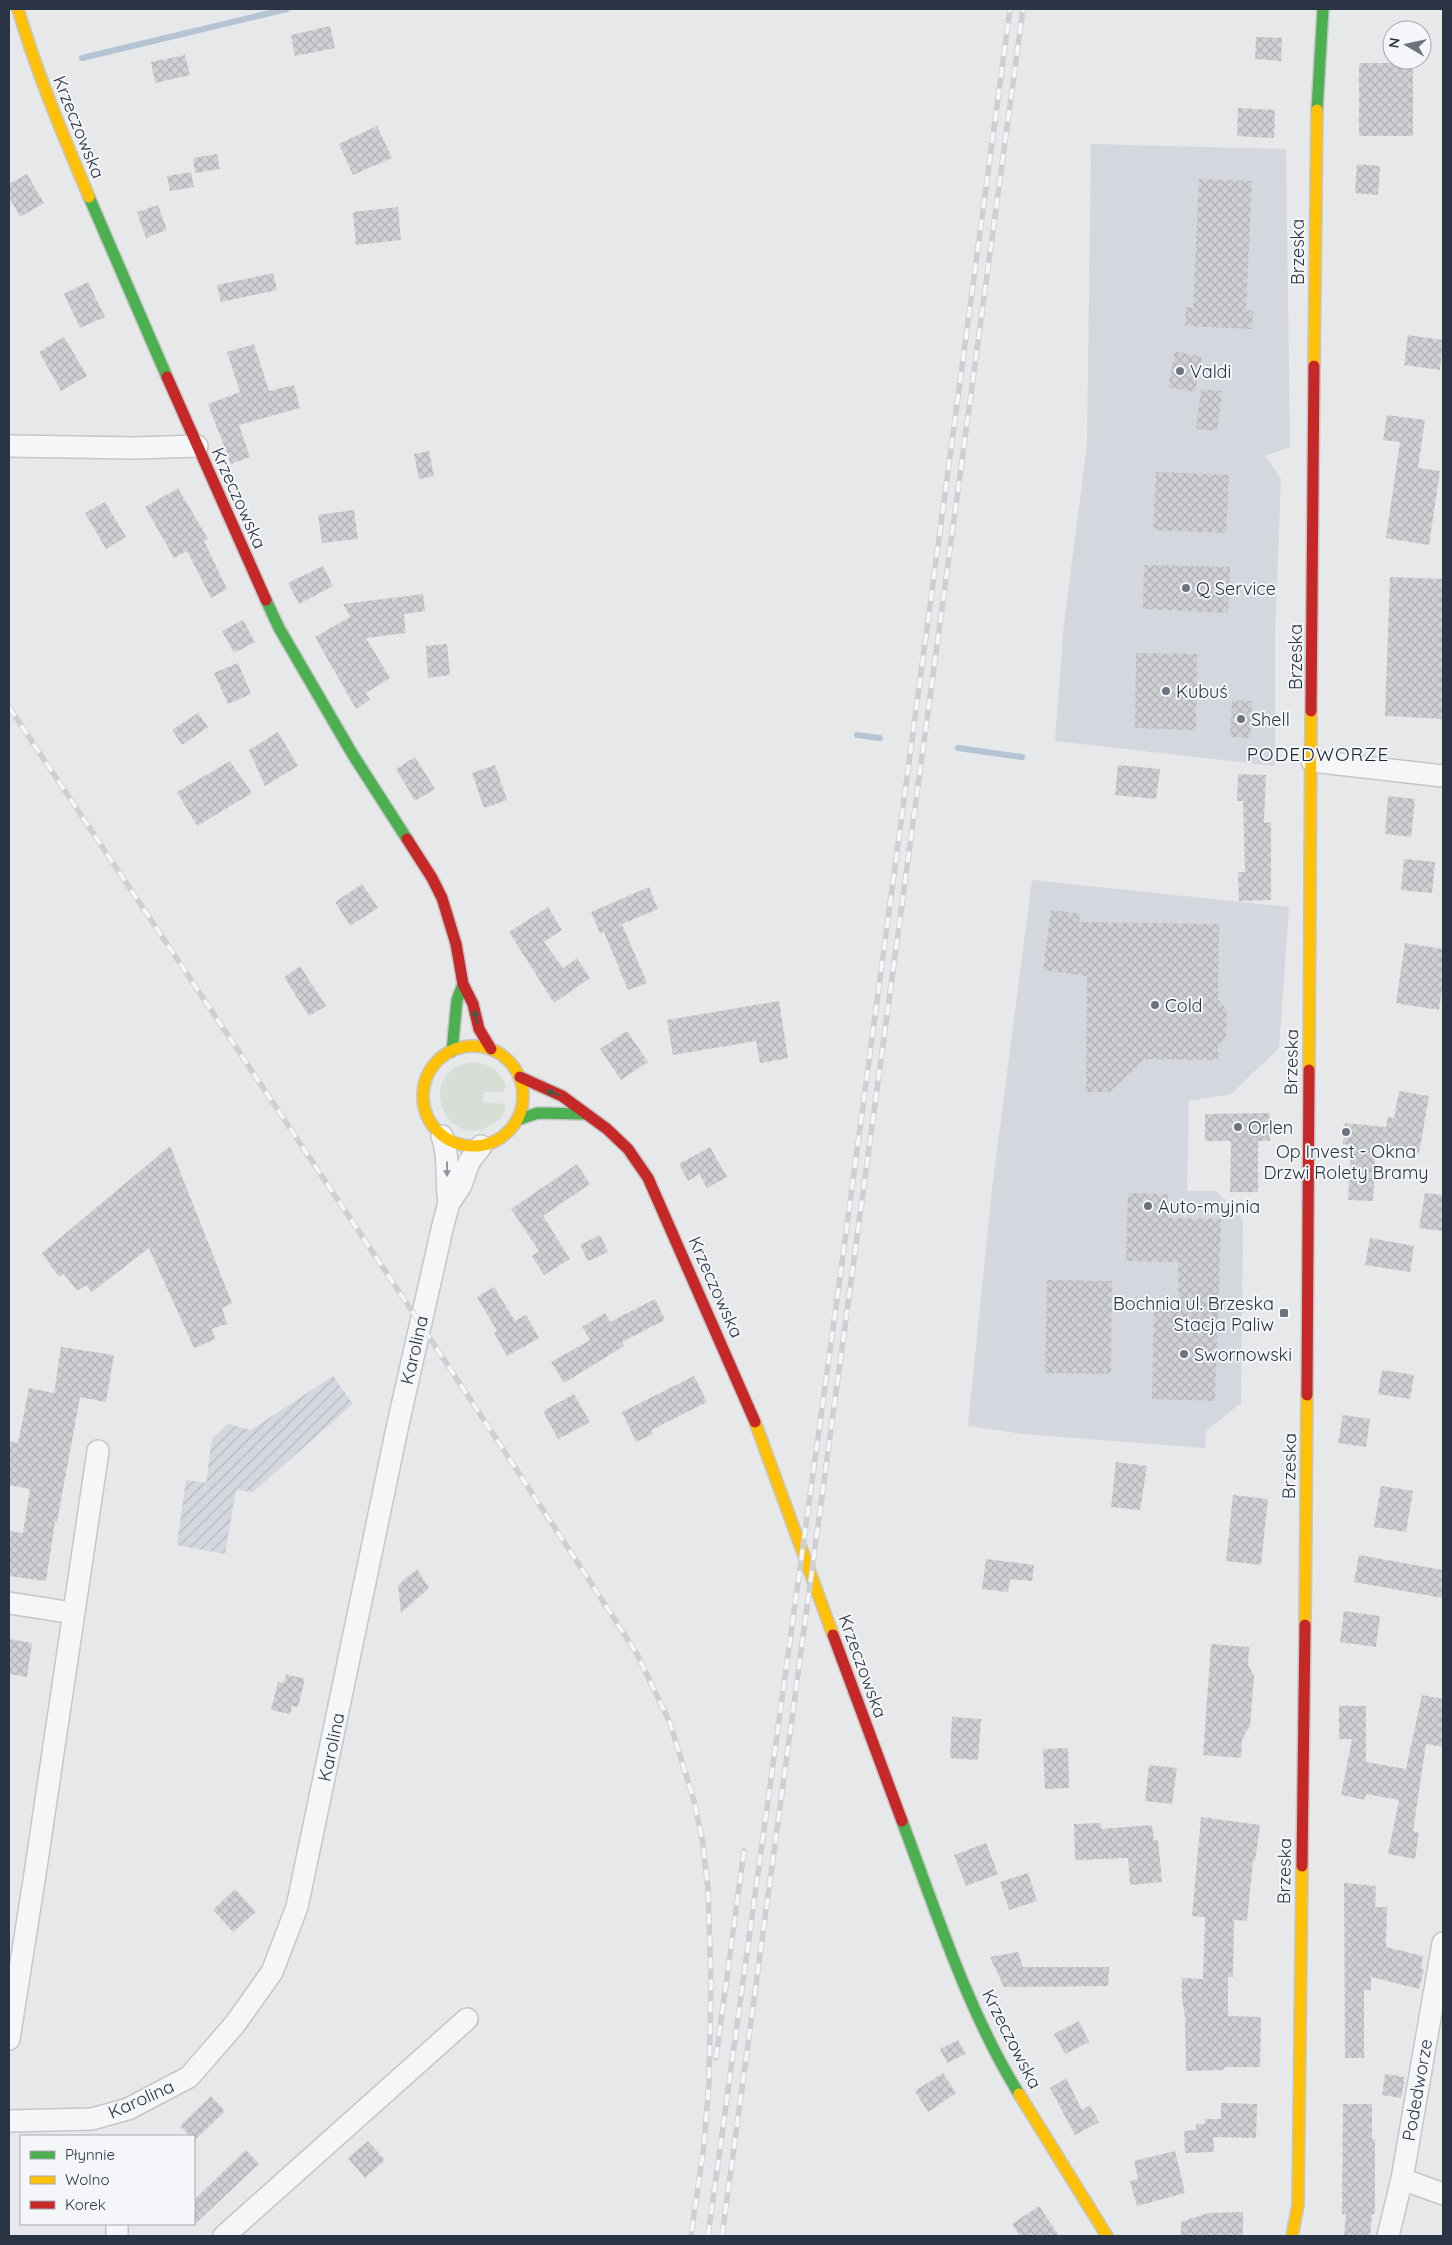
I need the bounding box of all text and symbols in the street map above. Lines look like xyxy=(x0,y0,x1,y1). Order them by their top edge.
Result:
north arrow xyxy=(1382,20,1432,70)
text: N xyxy=(1384,36,1404,49)
street label: Krzeczowska xyxy=(48,72,110,182)
street label: Brzeska xyxy=(1286,219,1309,285)
place label: Valdi xyxy=(1190,360,1231,383)
marker: Valdi xyxy=(1174,365,1186,377)
street label: Krzeczowska xyxy=(206,444,272,552)
place label: Q Service xyxy=(1196,577,1276,600)
marker: Q Service xyxy=(1180,582,1192,594)
street label: Brzeska xyxy=(1284,624,1307,690)
place label: Kubuś xyxy=(1176,680,1228,703)
marker: Kubuś xyxy=(1160,685,1172,697)
place label: Shell xyxy=(1251,708,1290,731)
marker: Shell xyxy=(1235,713,1247,725)
district label: PODEDWORZE xyxy=(1247,742,1389,766)
place label: Cold xyxy=(1165,994,1203,1017)
marker: Cold xyxy=(1149,999,1161,1011)
one-way arrow xyxy=(472,1009,480,1025)
street label: Brzeska xyxy=(1279,1029,1303,1095)
one-way arrow xyxy=(546,1089,561,1097)
place label: Orlen xyxy=(1248,1116,1293,1139)
marker: Orlen xyxy=(1232,1121,1244,1133)
marker: Op Invest - Okna Drzwi Rolety Bramy xyxy=(1340,1126,1352,1138)
place label: Op Invest - Okna Drzwi Rolety Bramy xyxy=(1264,1140,1428,1184)
one-way arrow xyxy=(443,1161,451,1177)
place label: Auto-myjnia xyxy=(1158,1195,1260,1218)
marker: Auto-myjnia xyxy=(1142,1200,1154,1212)
street label: Krzeczowska xyxy=(683,1233,749,1341)
place label: Bochnia ul. Brzeska Stacja Paliw xyxy=(1113,1292,1274,1336)
marker: Bochnia ul. Brzeska Stacja Paliw xyxy=(1278,1307,1290,1319)
street label: Karolina xyxy=(395,1313,433,1387)
place label: Swornowski xyxy=(1194,1343,1292,1366)
marker: Swornowski xyxy=(1178,1348,1190,1360)
street label: Brzeska xyxy=(1277,1433,1301,1499)
street label: Krzeczowska xyxy=(834,1611,892,1721)
street label: Karolina xyxy=(312,1710,350,1784)
street label: Brzeska xyxy=(1272,1838,1296,1904)
street label: Krzeczowska xyxy=(977,1985,1047,2093)
street label: Podedworze xyxy=(1397,2037,1437,2143)
street label: Karolina xyxy=(104,2074,178,2124)
legend xyxy=(20,2135,195,2225)
text: Płynnie xyxy=(65,2145,115,2164)
text: Wolno xyxy=(65,2170,110,2189)
text: Korek xyxy=(65,2195,106,2214)

